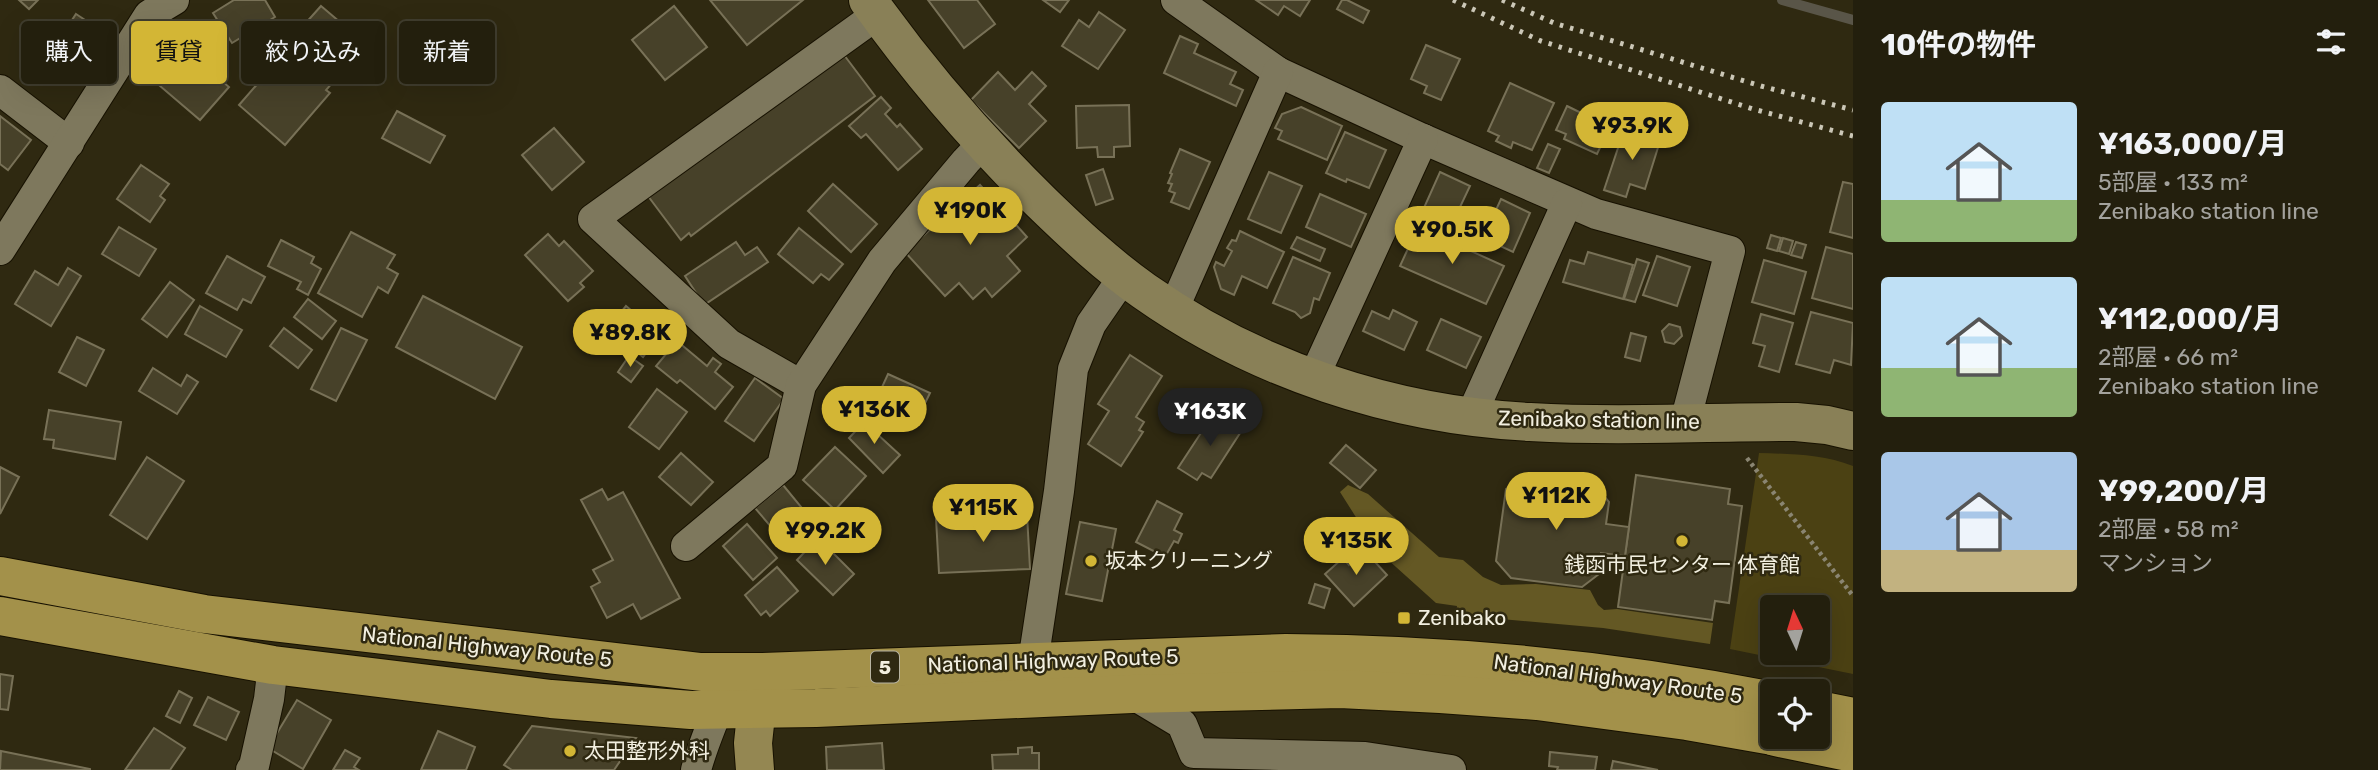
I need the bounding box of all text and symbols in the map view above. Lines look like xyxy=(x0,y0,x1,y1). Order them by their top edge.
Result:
chip: 購入 xyxy=(21,21,117,84)
chip: 賃貸 xyxy=(131,21,227,84)
chip: 絞り込み xyxy=(241,21,385,84)
chip: 新着 xyxy=(399,21,495,84)
icon: filters xyxy=(2312,23,2350,61)
text: 10件の物件 xyxy=(1881,27,2036,63)
pin: ¥93.9K xyxy=(1575,102,1689,162)
text: ¥93.9K xyxy=(1591,111,1673,139)
text: ¥163,000/月 xyxy=(2098,126,2287,162)
icon: home xyxy=(1937,130,2021,214)
text: 5部屋 · 133 m² xyxy=(2098,168,2248,196)
pin: ¥190K xyxy=(921,188,1019,247)
text: ¥190K xyxy=(934,196,1006,224)
text: Zenibako station line xyxy=(2098,197,2319,225)
pin: ¥90.5K xyxy=(1395,206,1509,266)
text: ¥90.5K xyxy=(1411,215,1493,243)
text: ¥112,000/月 xyxy=(2098,301,2283,337)
icon: home xyxy=(1937,305,2021,389)
pin: ¥89.8K xyxy=(573,310,687,369)
text: ¥89.8K xyxy=(589,318,671,346)
text: 2部屋 · 66 m² xyxy=(2098,343,2238,371)
text: Zenibako station line xyxy=(2098,372,2319,400)
pin: ¥136K xyxy=(825,386,923,446)
pin: ¥163K xyxy=(1161,388,1259,448)
text: ¥136K xyxy=(838,395,910,423)
text: ¥163K xyxy=(1174,397,1246,425)
street label: Zenibako station line xyxy=(1498,405,1700,434)
pin: ¥112K xyxy=(1507,472,1605,532)
text: ¥99,200/月 xyxy=(2098,473,2269,509)
icon: home xyxy=(1937,480,2021,564)
text: ¥112K xyxy=(1522,481,1590,509)
pin: ¥115K xyxy=(934,484,1032,544)
text: ¥115K xyxy=(949,493,1017,521)
pin: ¥99.2K xyxy=(768,508,882,567)
text: 2部屋 · 58 m² xyxy=(2098,515,2239,543)
text: ¥99.2K xyxy=(785,516,865,544)
pin: ¥135K xyxy=(1307,518,1405,577)
text: ¥135K xyxy=(1320,526,1392,554)
marker: 銭函市民センター 体育館 xyxy=(1674,533,1690,549)
place label: 坂本クリーニング xyxy=(1105,548,1273,573)
text: マンション xyxy=(2098,549,2213,577)
place label: 銭函市民センター 体育館 xyxy=(1564,552,1800,577)
marker: 坂本クリーニング xyxy=(1083,553,1099,569)
north arrow xyxy=(1760,595,1830,665)
map controls xyxy=(1760,595,1830,749)
place label: Zenibako xyxy=(1418,605,1506,630)
marker: Zenibako xyxy=(1396,610,1412,626)
street label: National Highway Route 5 xyxy=(361,621,613,672)
street label: National Highway Route 5 xyxy=(927,644,1179,677)
street label: National Highway Route 5 xyxy=(1492,649,1744,708)
road number: 5 xyxy=(871,652,899,682)
button: locate xyxy=(1760,679,1830,749)
place label: 太田整形外科 xyxy=(584,738,710,763)
marker: 太田整形外科 xyxy=(562,743,578,759)

